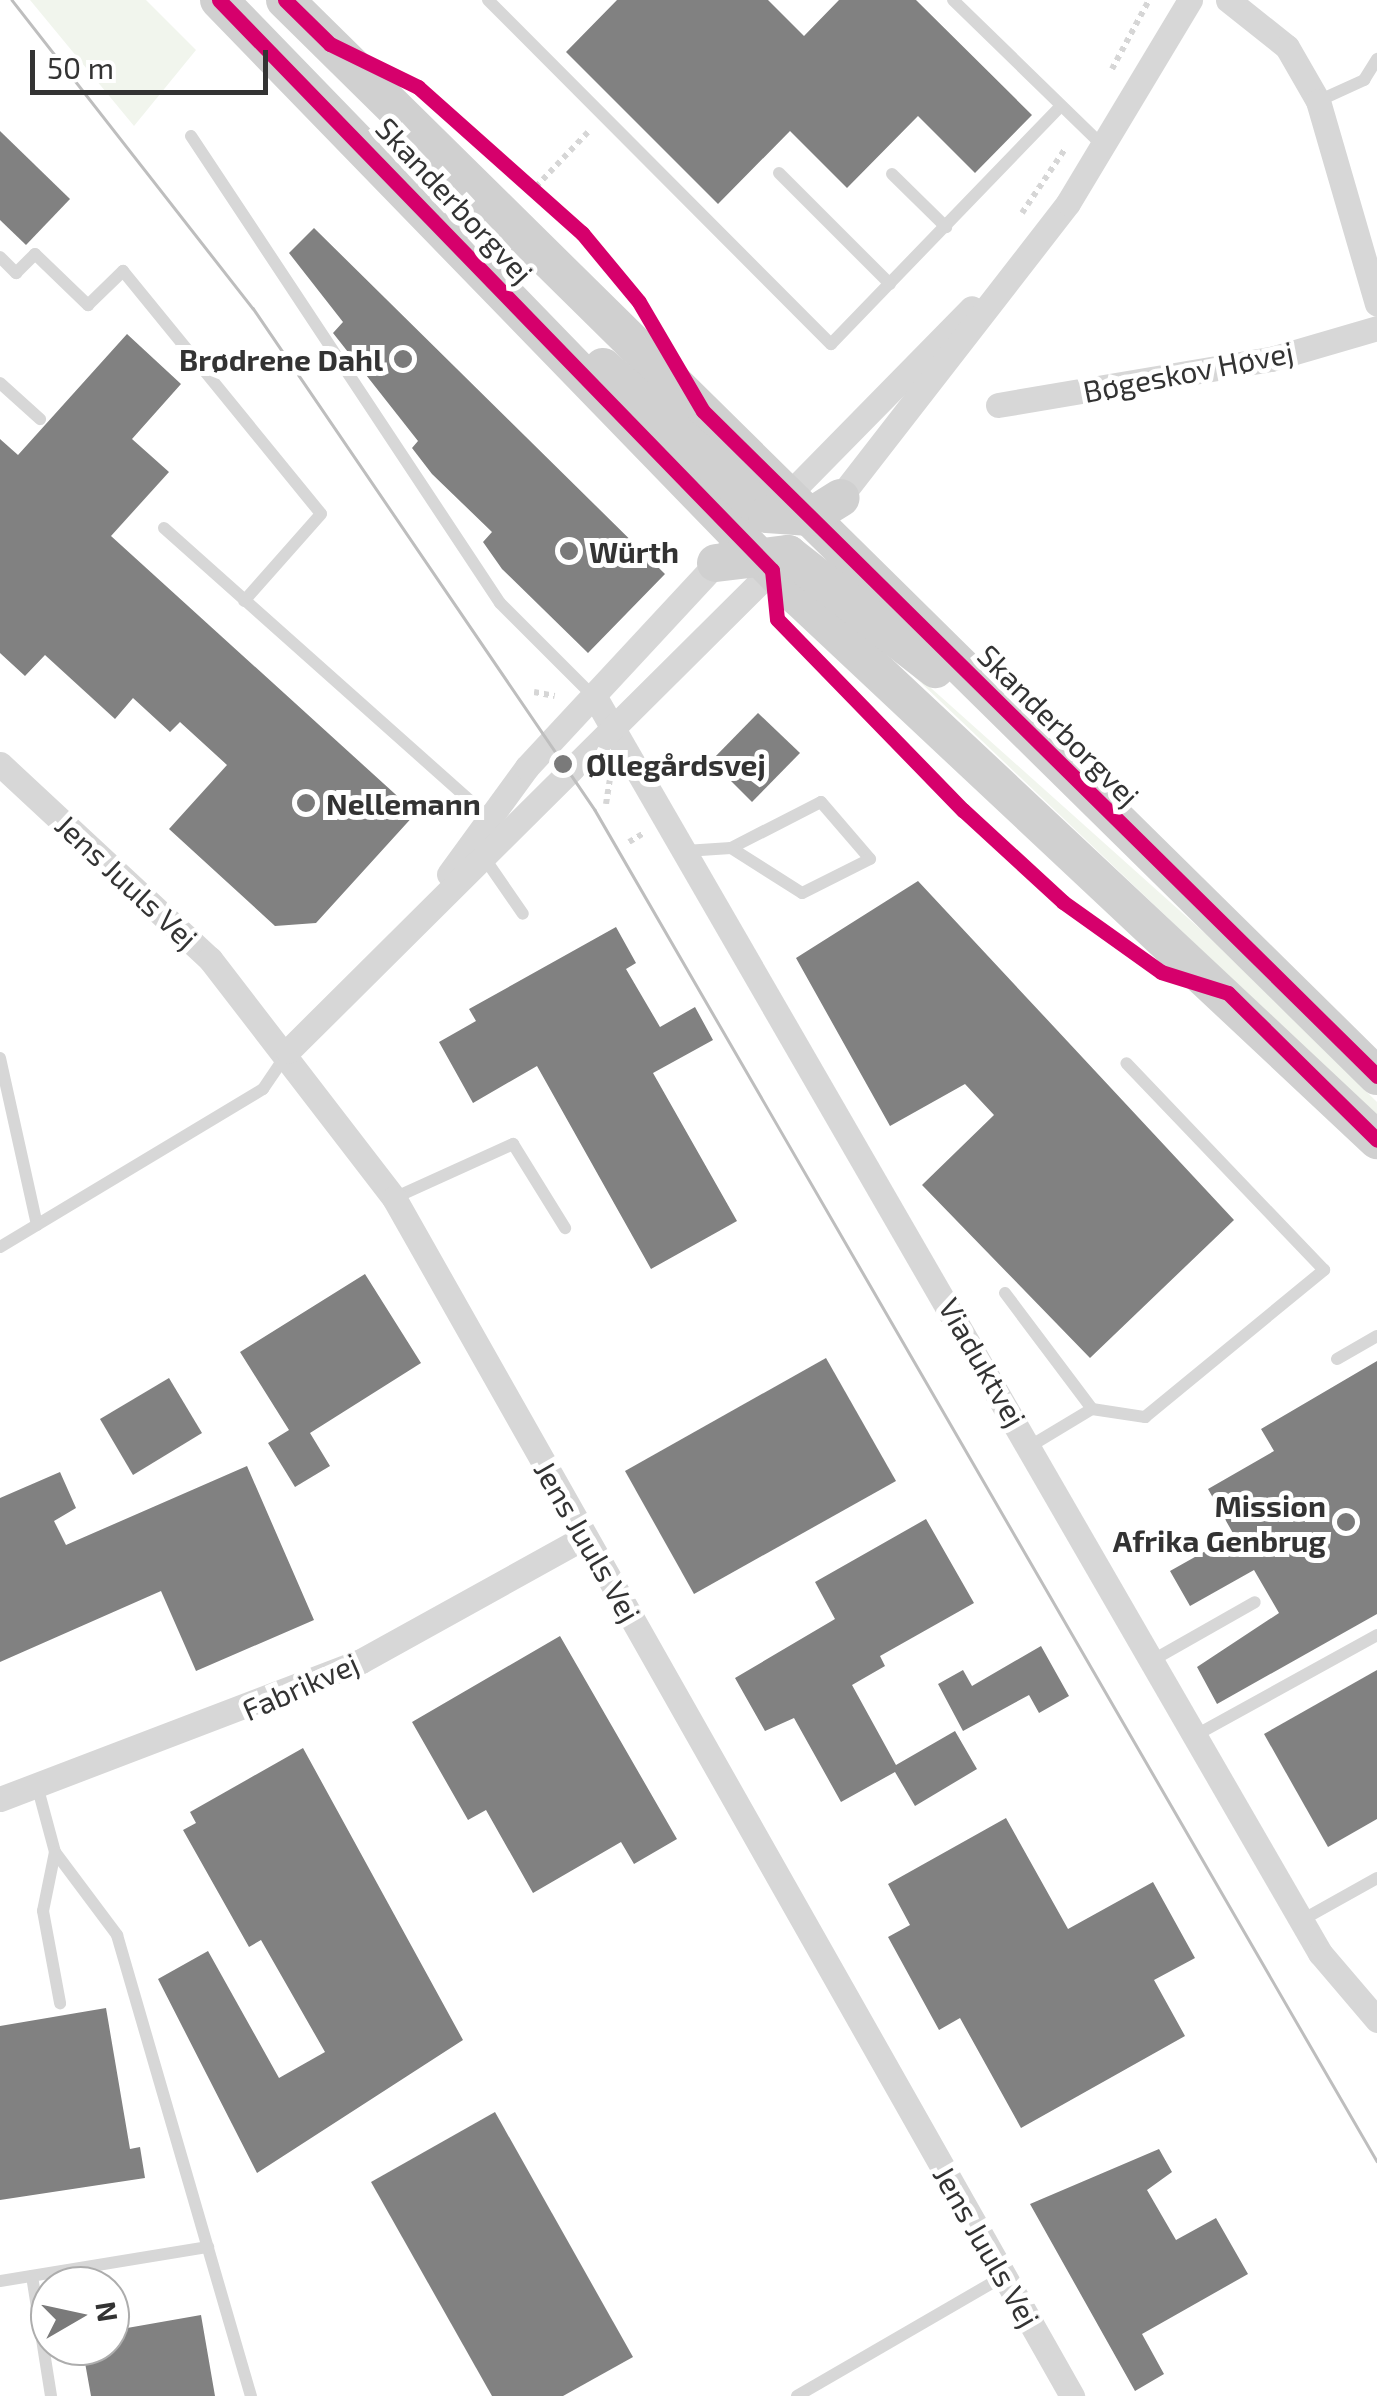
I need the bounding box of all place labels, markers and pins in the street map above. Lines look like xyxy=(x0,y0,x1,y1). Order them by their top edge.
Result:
place label: Brødrene Dahl xyxy=(179,341,383,377)
marker: Brødrene Dahl xyxy=(392,348,414,370)
place label: Würth xyxy=(589,533,679,569)
marker: Würth xyxy=(558,540,580,562)
place label: Øllegårdsvej xyxy=(586,746,766,782)
marker: Øllegårdsvej xyxy=(550,751,576,777)
place label: Nellemann xyxy=(326,785,481,821)
marker: Nellemann xyxy=(295,792,317,814)
place label: Mission Afrika Genbrug xyxy=(1113,1487,1326,1558)
marker: Mission Afrika Genbrug xyxy=(1335,1511,1357,1533)

